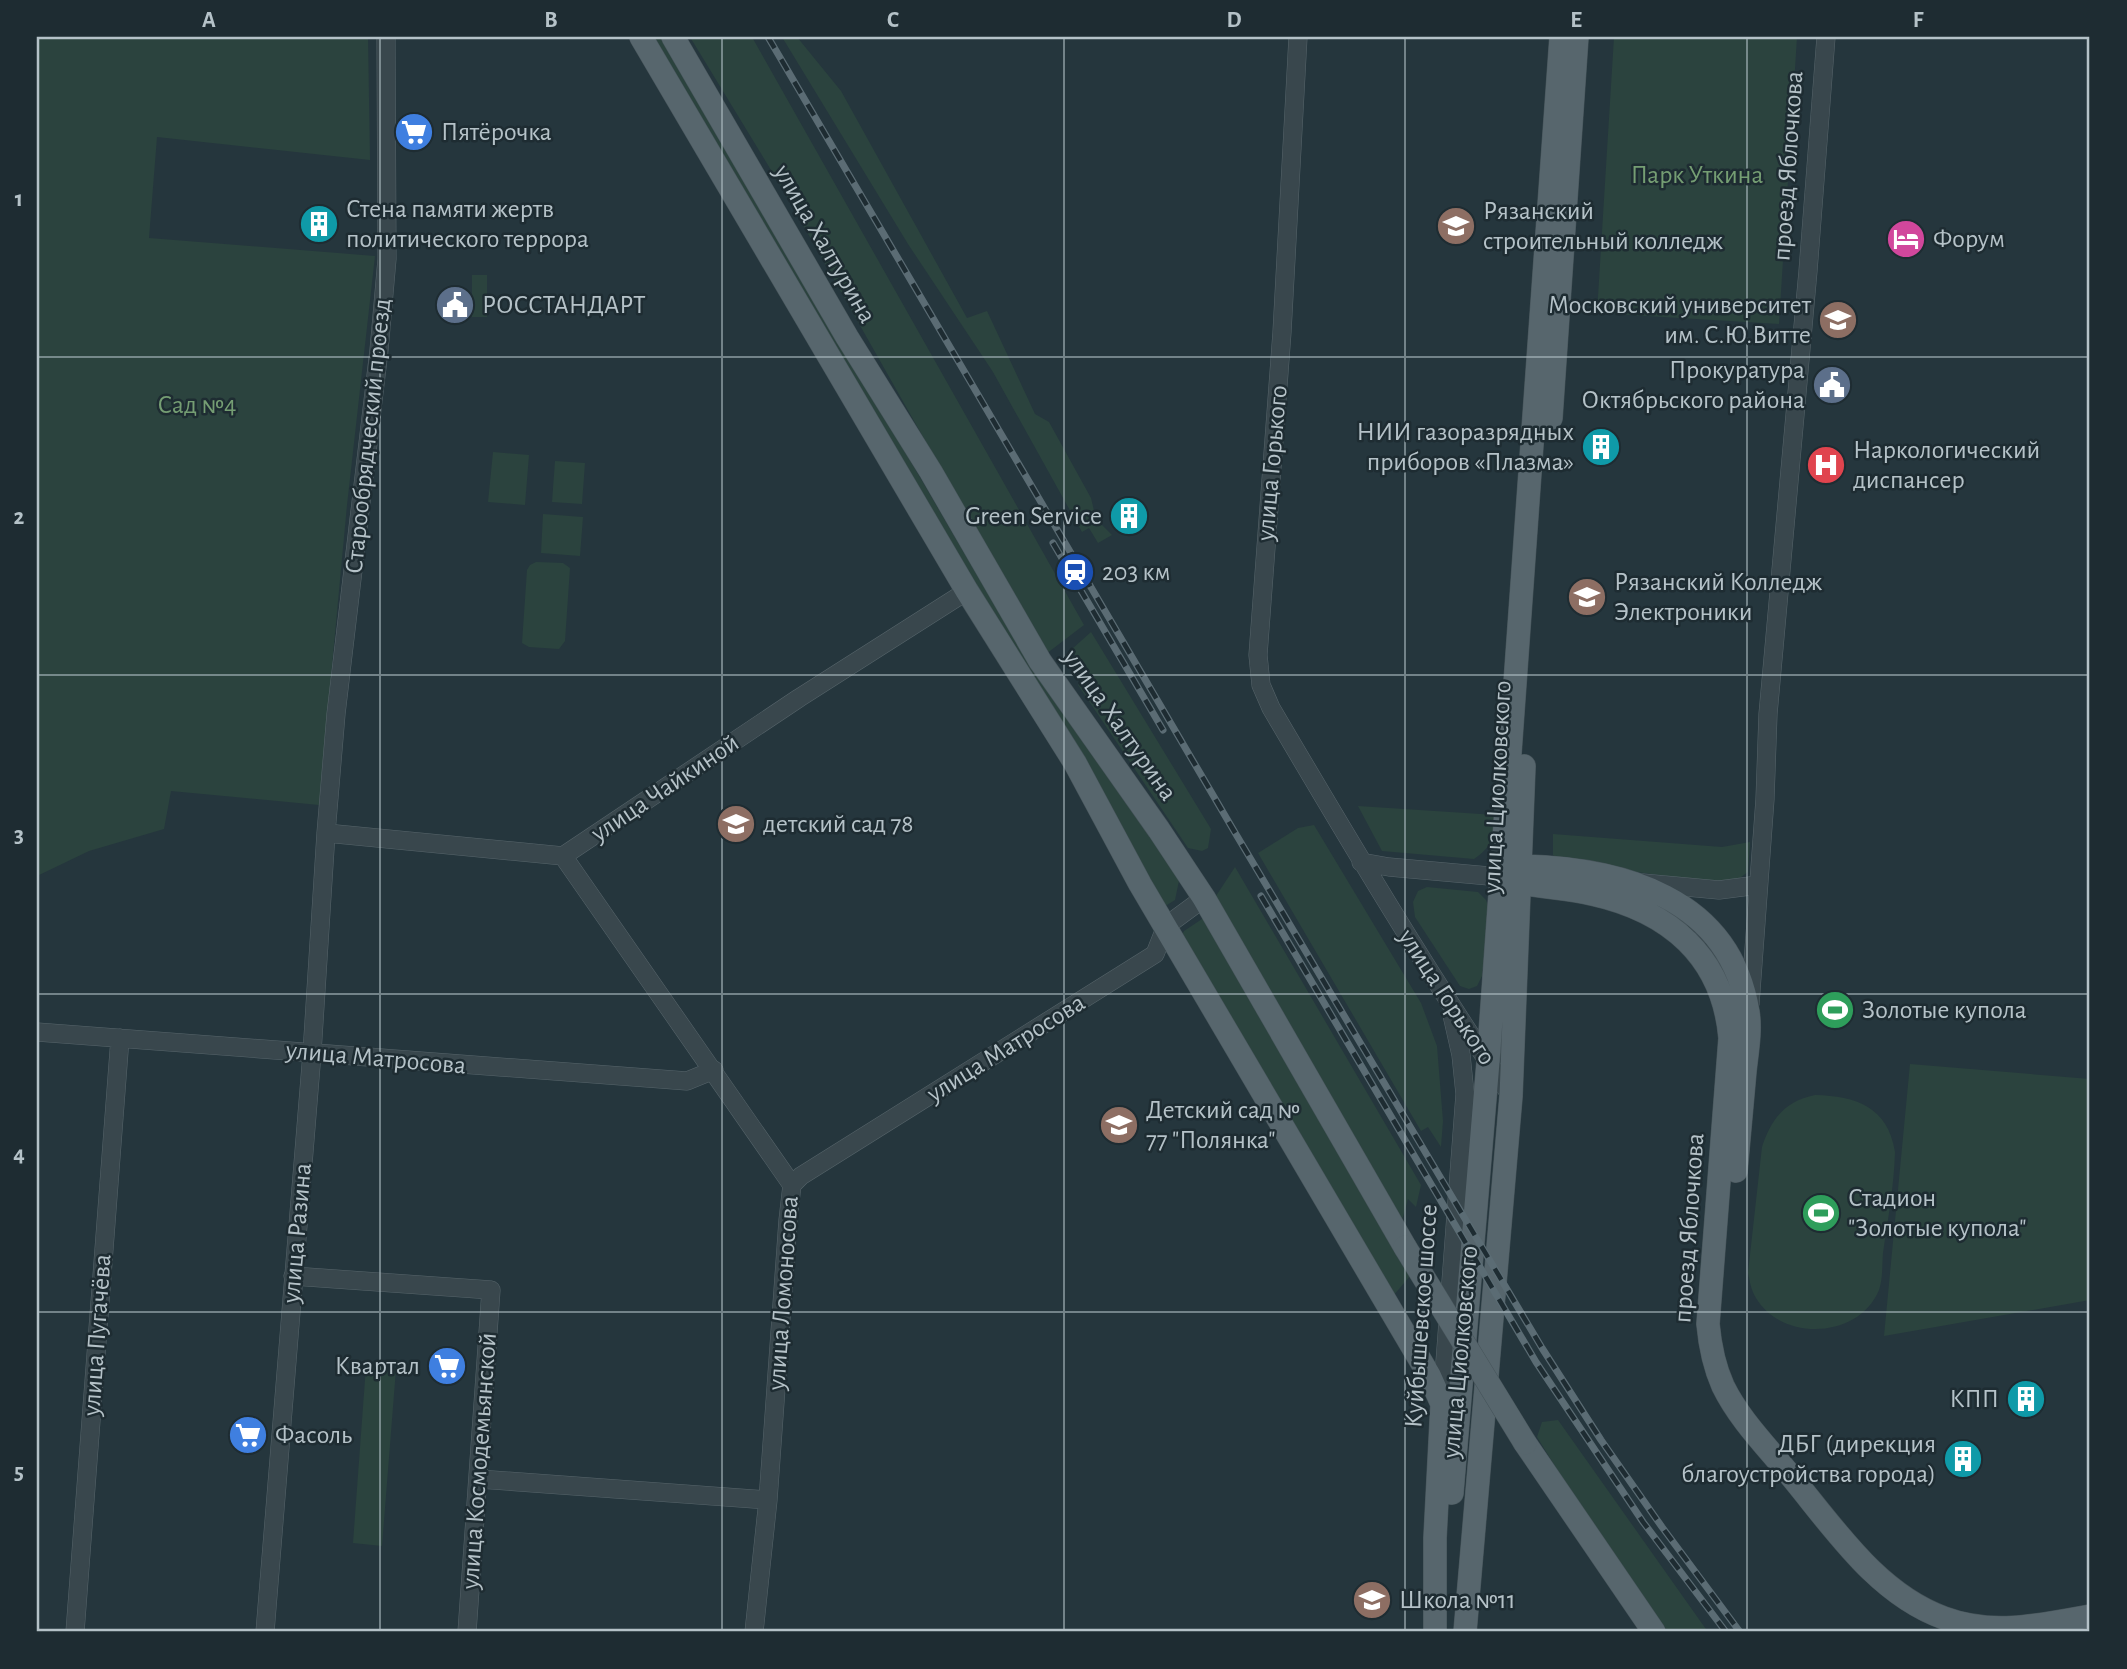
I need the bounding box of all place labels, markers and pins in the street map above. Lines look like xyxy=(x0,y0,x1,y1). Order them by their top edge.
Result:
supermarket icon: Пятёрочка xyxy=(393,111,435,153)
place label: Пятёрочка xyxy=(441,119,552,145)
place label: Стена памяти жертв политического террора xyxy=(346,196,589,252)
place label: Рязанский строительный колледж xyxy=(1483,198,1723,254)
building icon: Стена памяти жертв политического террора xyxy=(298,203,340,245)
school or university icon: Рязанский строительный колледж xyxy=(1435,205,1477,247)
hotel icon: Форум xyxy=(1885,218,1927,260)
place label: Форум xyxy=(1933,226,2005,252)
public building icon: РОССТАНДАРТ xyxy=(434,284,476,326)
place label: РОССТАНДАРТ xyxy=(482,292,646,318)
place label: Московский университет им. С.Ю.Витте xyxy=(1548,292,1812,348)
school or university icon: Московский университет им. С.Ю.Витте xyxy=(1817,299,1859,341)
place label: Прокуратура Октябрьского района xyxy=(1582,357,1805,413)
public building icon: Прокуратура Октябрьского района xyxy=(1811,364,1853,406)
place label: НИИ газоразрядных приборов «Плазма» xyxy=(1356,419,1574,475)
building icon: НИИ газоразрядных приборов «Плазма» xyxy=(1580,426,1622,468)
place label: Наркологический диспансер xyxy=(1853,437,2040,493)
hospital icon: Наркологический диспансер xyxy=(1805,444,1847,486)
building icon: Green Service xyxy=(1108,495,1150,537)
place label: Green Service xyxy=(965,503,1102,529)
station icon: 203 км xyxy=(1054,551,1096,593)
place label: 203 км xyxy=(1102,559,1171,585)
place label: Рязанский Колледж Электроники xyxy=(1614,569,1823,625)
school or university icon: Рязанский Колледж Электроники xyxy=(1566,576,1608,618)
school or university icon: детский сад 78 xyxy=(715,803,757,845)
place label: детский сад 78 xyxy=(763,811,914,837)
sports icon: Золотые купола xyxy=(1814,989,1856,1031)
place label: Золотые купола xyxy=(1862,997,2027,1023)
place label: Детский сад № 77 "Полянка" xyxy=(1146,1097,1300,1153)
school or university icon: Детский сад № 77 "Полянка" xyxy=(1098,1104,1140,1146)
place label: Стадион "Золотые купола" xyxy=(1848,1185,2027,1241)
sports icon: Стадион "Золотые купола" xyxy=(1800,1192,1842,1234)
supermarket icon: Квартал xyxy=(426,1345,468,1387)
place label: Квартал xyxy=(335,1353,420,1379)
building icon: КПП xyxy=(2005,1378,2047,1420)
place label: КПП xyxy=(1949,1386,1999,1412)
supermarket icon: Фасоль xyxy=(227,1414,269,1456)
place label: Фасоль xyxy=(275,1422,352,1448)
place label: ДБГ (дирекция благоустройства города) xyxy=(1681,1431,1936,1487)
building icon: ДБГ (дирекция благоустройства города) xyxy=(1942,1438,1984,1480)
school or university icon: Школа №11 xyxy=(1351,1579,1393,1621)
place label: Школа №11 xyxy=(1399,1587,1516,1613)

